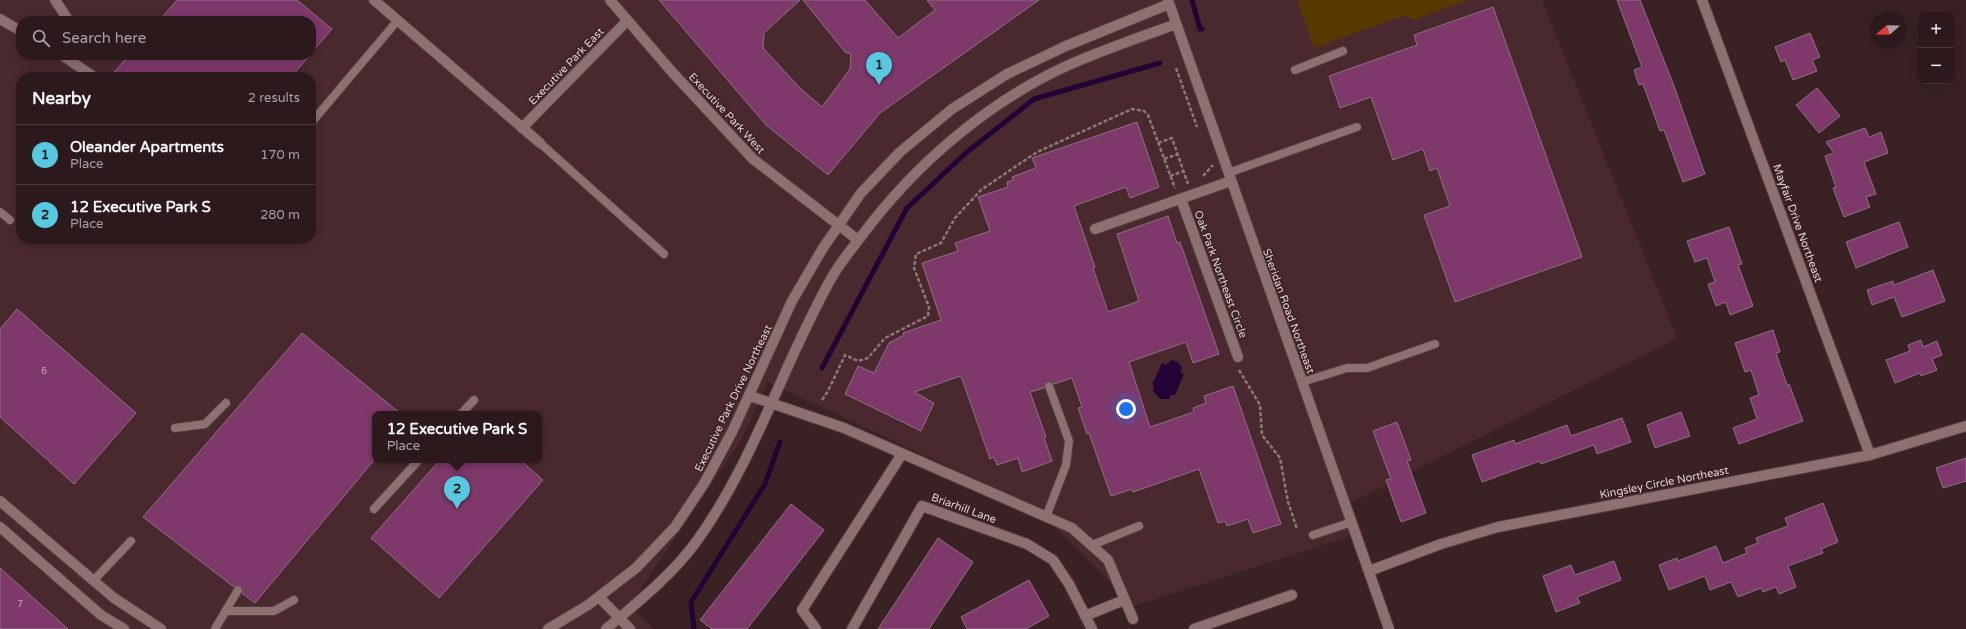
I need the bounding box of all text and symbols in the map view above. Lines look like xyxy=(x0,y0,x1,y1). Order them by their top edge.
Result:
north arrow xyxy=(1870,12,1906,48)
map controls xyxy=(1918,12,1954,84)
button: + xyxy=(1918,12,1954,48)
search box xyxy=(16,16,316,60)
street label: Executive Park East xyxy=(526,25,607,108)
icon: search xyxy=(30,27,52,49)
text: Search here xyxy=(62,29,146,47)
button: − xyxy=(1918,48,1954,84)
pin: 1 xyxy=(866,52,892,85)
street label: Executive Park West xyxy=(686,70,768,157)
text: Nearby xyxy=(32,88,91,109)
text: 2 results xyxy=(248,90,300,106)
text: Oleander Apartments xyxy=(70,138,224,156)
text: 1 xyxy=(41,147,49,163)
text: 170 m xyxy=(260,147,300,163)
text: Place xyxy=(70,156,103,172)
street label: Mayfair Drive Northeast xyxy=(1770,162,1825,284)
text: 12 Executive Park S xyxy=(70,198,211,216)
text: 2 xyxy=(41,207,49,223)
text: 280 m xyxy=(260,207,300,223)
street label: Oak Park Northeast Circle xyxy=(1191,209,1250,340)
text: Place xyxy=(70,216,103,232)
street label: Sheridan Road Northeast xyxy=(1260,247,1317,375)
street label: Executive Park Drive Northeast xyxy=(692,323,775,474)
house number: 6 xyxy=(41,366,47,377)
your location xyxy=(1116,399,1136,419)
popup xyxy=(372,411,542,463)
text: 12 Executive Park S xyxy=(387,420,527,438)
text: Place xyxy=(387,438,420,454)
street label: Kingsley Circle Northeast xyxy=(1598,464,1730,501)
pin: 2 xyxy=(444,476,470,509)
street label: Briarhill Lane xyxy=(930,491,998,526)
house number: 7 xyxy=(17,599,23,610)

